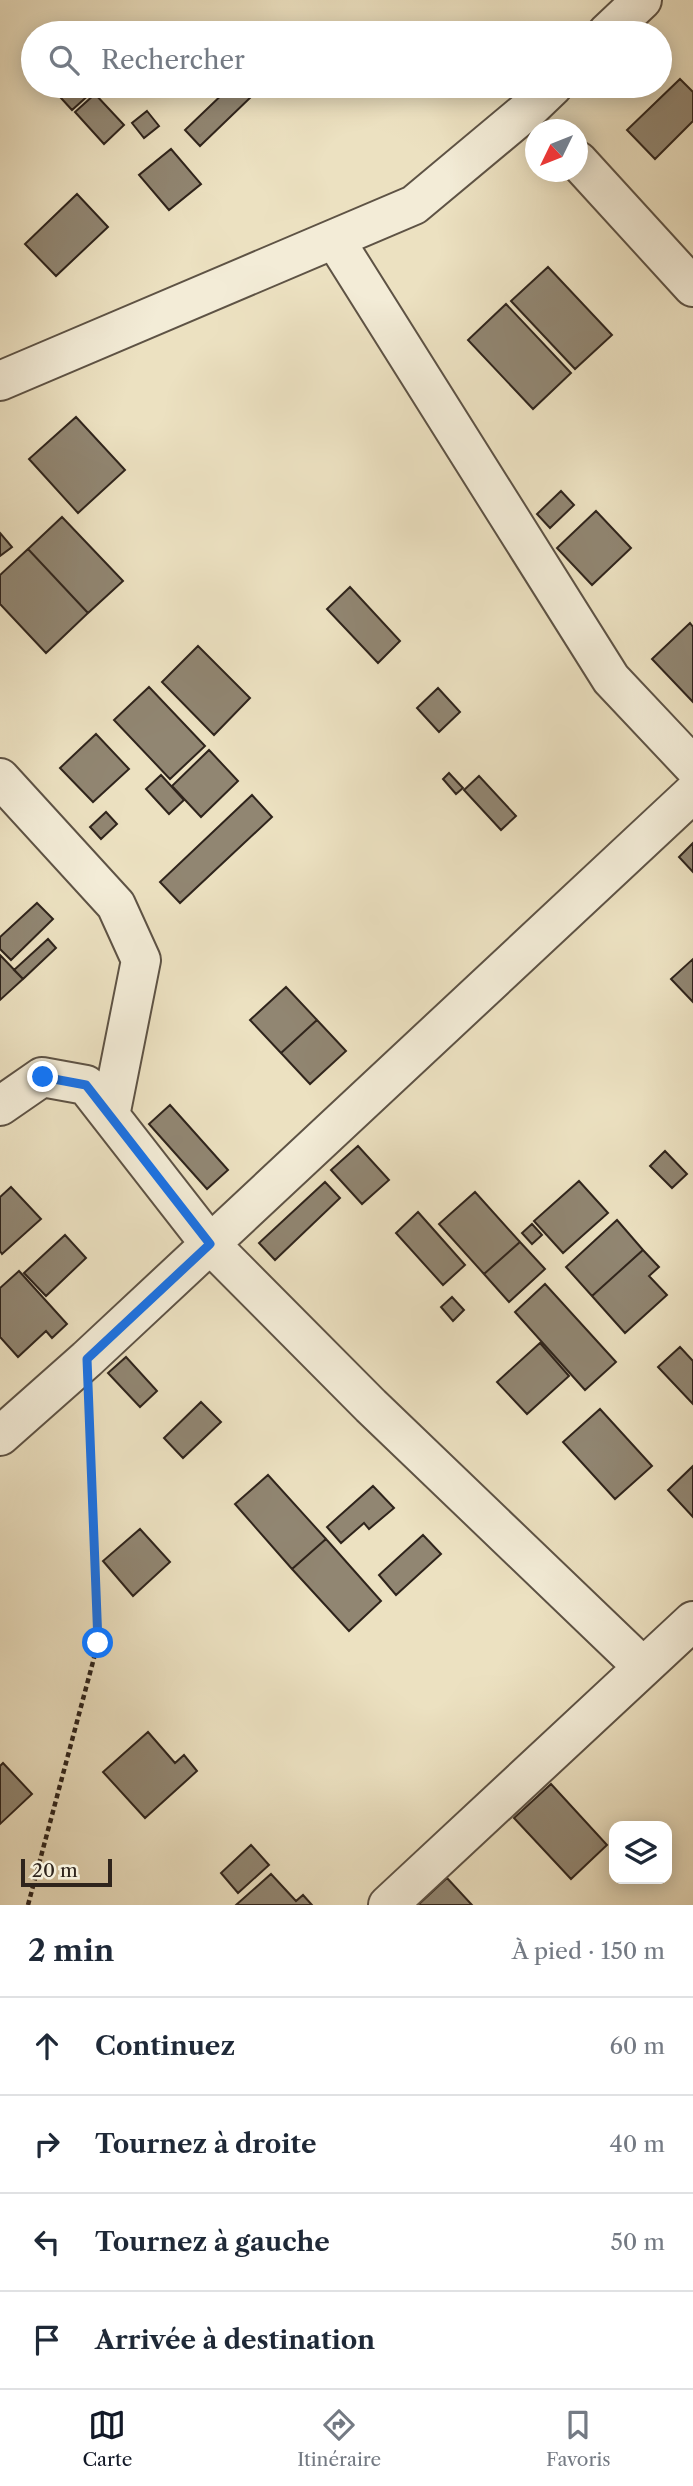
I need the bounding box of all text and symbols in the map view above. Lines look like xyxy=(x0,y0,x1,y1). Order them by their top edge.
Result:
search box xyxy=(21,21,672,98)
icon: search xyxy=(45,41,83,79)
text: Rechercher xyxy=(101,44,245,76)
north arrow xyxy=(525,119,588,182)
route end xyxy=(27,1061,58,1092)
route start xyxy=(82,1627,113,1658)
map controls xyxy=(609,1821,672,1884)
button: layers xyxy=(609,1821,672,1884)
scale bar xyxy=(21,1856,112,1888)
text: 20 m xyxy=(32,1859,78,1882)
text: 2 min xyxy=(28,1932,114,1969)
text: À pied · 150 m xyxy=(512,1937,665,1965)
icon: ahead xyxy=(28,2027,66,2065)
text: Continuez xyxy=(95,2030,235,2062)
text: 60 m xyxy=(609,2032,665,2060)
icon: right xyxy=(28,2125,66,2163)
text: Tournez à droite xyxy=(95,2128,317,2160)
text: 40 m xyxy=(610,2130,665,2158)
icon: left xyxy=(28,2223,66,2261)
text: Tournez à gauche xyxy=(95,2226,330,2258)
text: 50 m xyxy=(610,2228,665,2256)
icon: arrive xyxy=(28,2321,66,2359)
text: Arrivée à destination xyxy=(95,2324,375,2356)
tab: Carte xyxy=(82,2406,132,2471)
tab: Itinéraire xyxy=(297,2406,381,2471)
tab: Favoris xyxy=(546,2406,611,2471)

